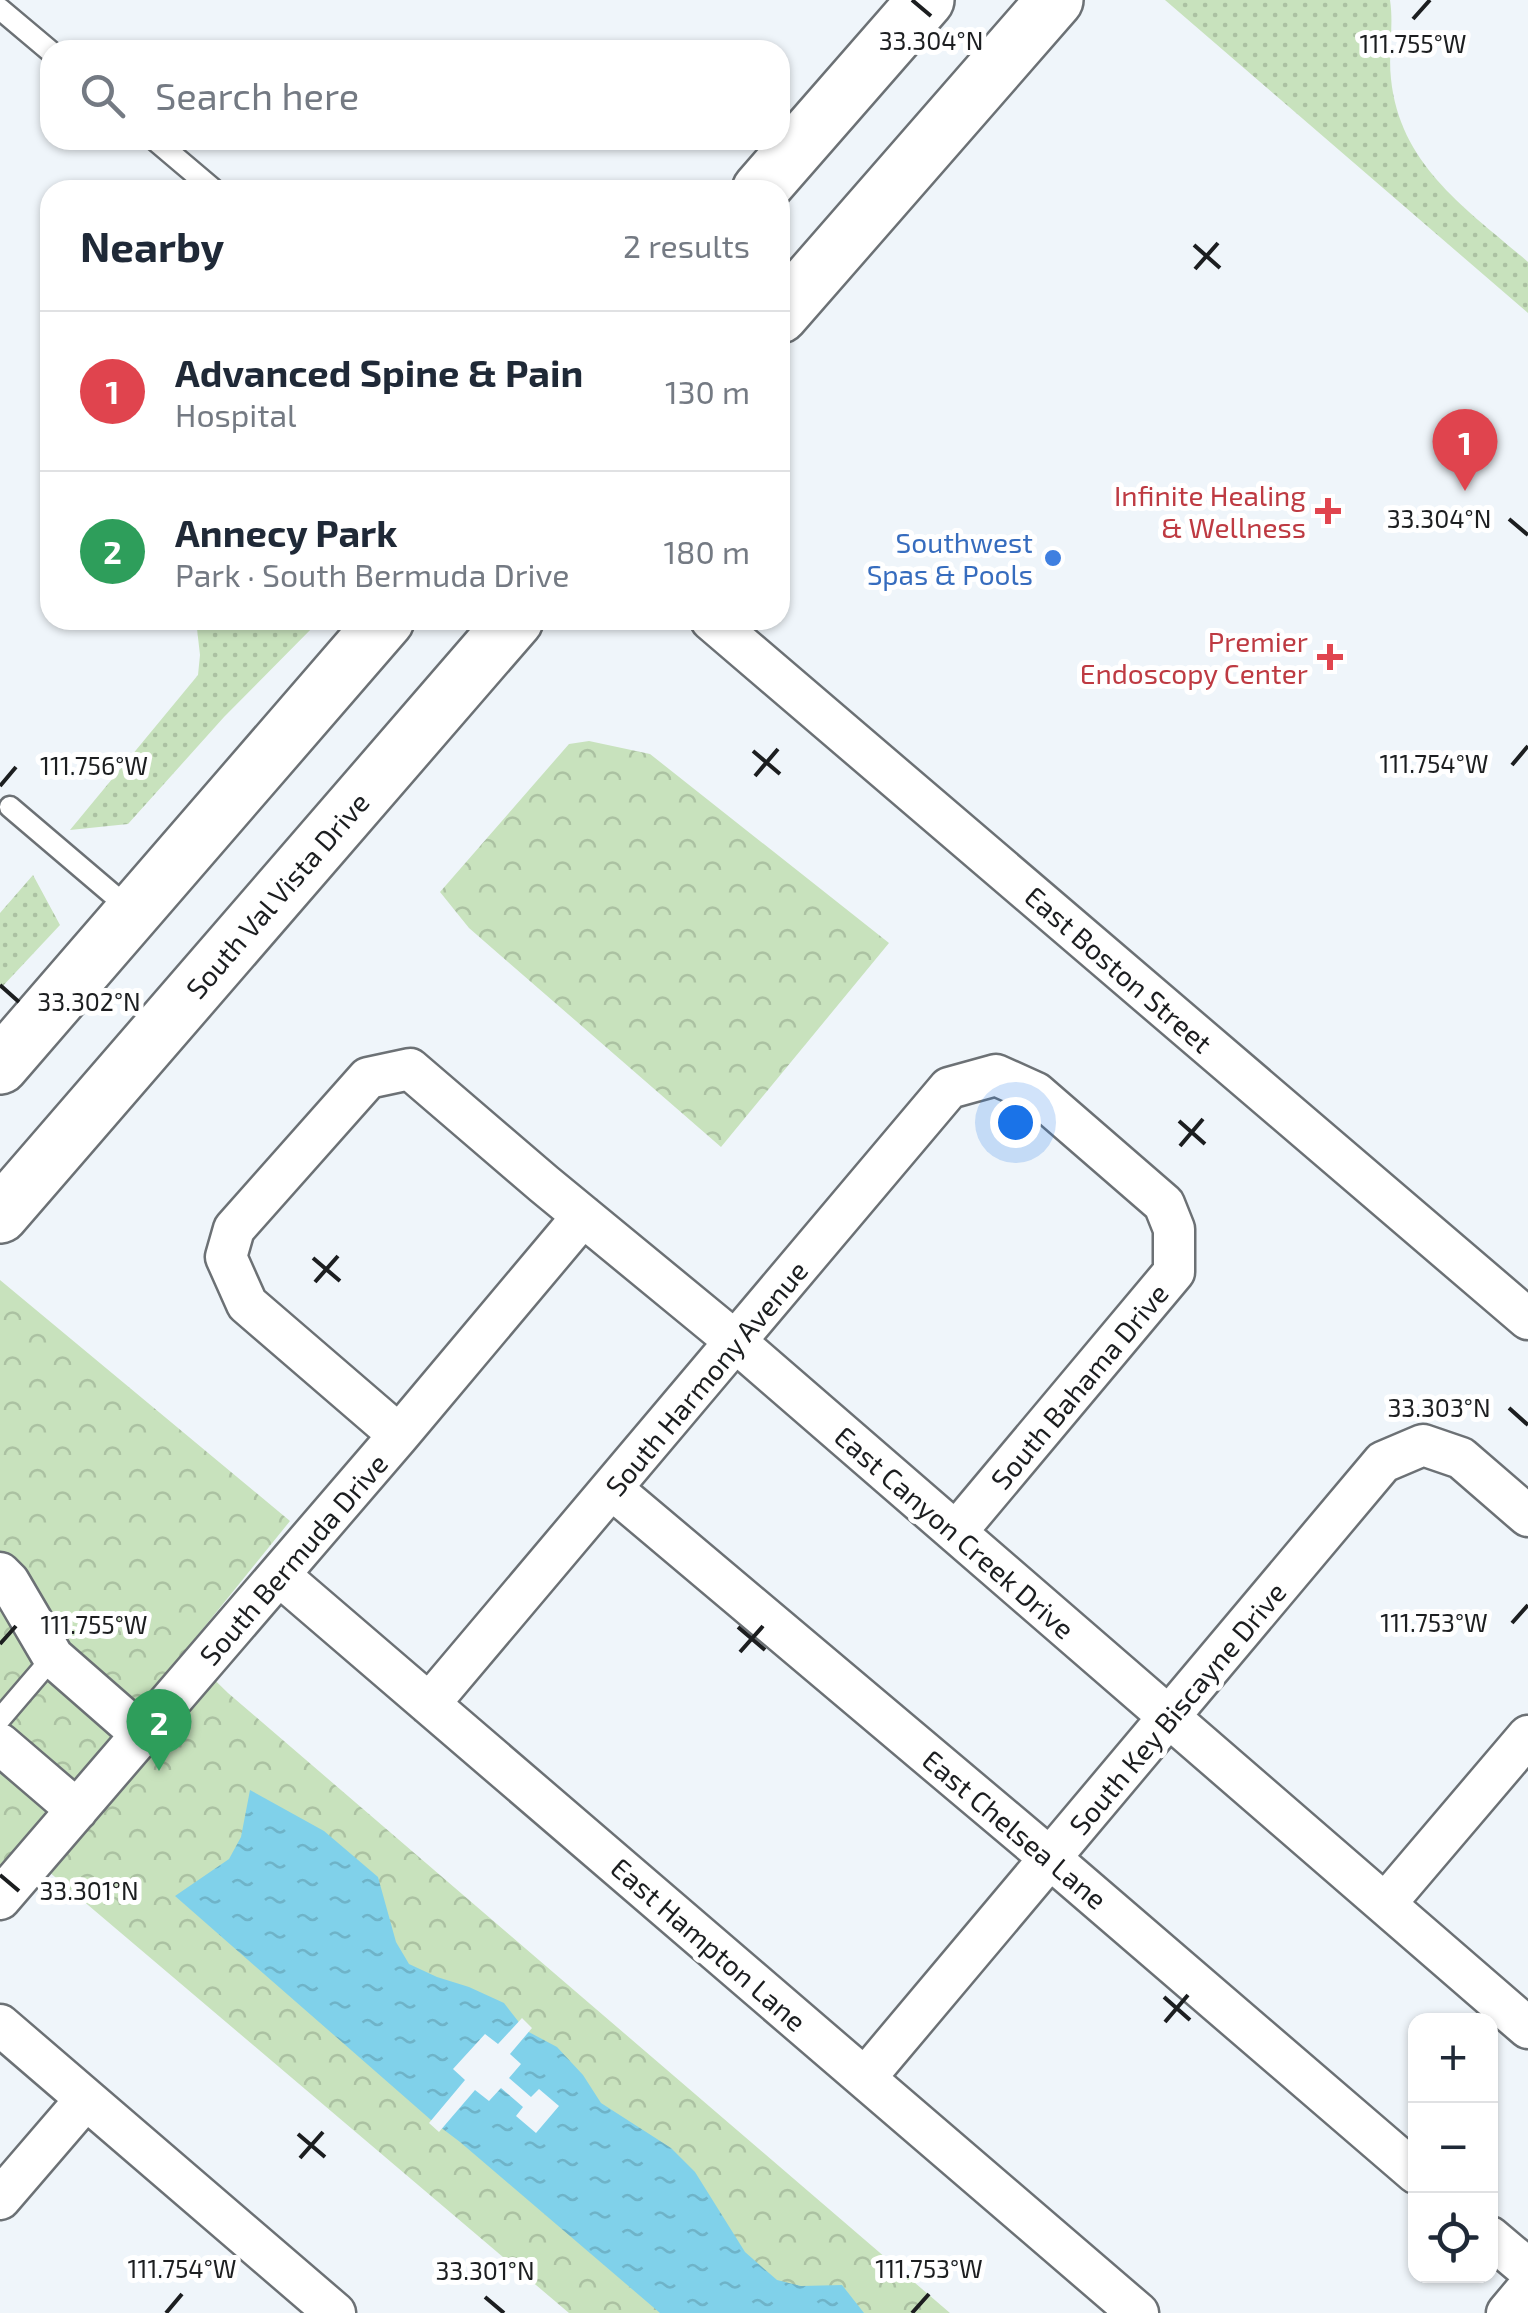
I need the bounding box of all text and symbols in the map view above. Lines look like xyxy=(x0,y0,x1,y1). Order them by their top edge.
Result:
text: 33.304°N xyxy=(879,25,983,55)
text: 111.755°W xyxy=(1359,28,1467,58)
search box xyxy=(40,40,790,150)
icon: search xyxy=(75,68,130,123)
text: Search here xyxy=(155,72,359,118)
text: Nearby xyxy=(80,220,224,270)
text: 2 results xyxy=(623,226,750,264)
text: Advanced Spine & Pain xyxy=(175,349,583,395)
text: 1 xyxy=(106,372,119,410)
text: 130 m xyxy=(665,372,750,410)
text: Hospital xyxy=(175,395,297,433)
pin: 1 xyxy=(1432,408,1498,491)
place label: Infinite Healing & Wellness xyxy=(1114,478,1306,544)
marker: Infinite Healing & Wellness xyxy=(1315,498,1341,524)
text: 33.304°N xyxy=(1387,503,1491,533)
text: Annecy Park xyxy=(175,509,398,555)
place label: Southwest Spas & Pools xyxy=(867,525,1033,591)
text: 2 xyxy=(103,532,122,570)
text: 180 m xyxy=(663,532,750,570)
marker: Southwest Spas & Pools xyxy=(1042,547,1064,569)
text: Park · South Bermuda Drive xyxy=(175,555,569,593)
place label: Premier Endoscopy Center xyxy=(1080,624,1308,690)
marker: Premier Endoscopy Center xyxy=(1317,644,1343,670)
text: 111.754°W xyxy=(1379,748,1489,778)
text: 111.756°W xyxy=(40,750,148,780)
street label: South Val Vista Drive xyxy=(178,785,376,1005)
street label: East Boston Street xyxy=(1019,879,1219,1059)
text: 33.302°N xyxy=(37,986,141,1016)
your location xyxy=(990,1097,1041,1148)
street label: South Harmony Avenue xyxy=(598,1254,814,1502)
street label: South Bahama Drive xyxy=(983,1276,1175,1496)
text: 33.303°N xyxy=(1387,1392,1491,1422)
street label: East Canyon Creek Drive xyxy=(828,1419,1082,1645)
street label: South Bermuda Drive xyxy=(192,1446,394,1672)
street label: South Key Biscayne Drive xyxy=(1062,1575,1292,1841)
text: 111.753°W xyxy=(1380,1607,1488,1637)
text: 111.755°W xyxy=(40,1609,148,1639)
pin: 2 xyxy=(126,1688,192,1771)
street label: East Chelsea Lane xyxy=(916,1742,1114,1916)
street label: East Hampton Lane xyxy=(605,1850,813,2038)
text: 33.301°N xyxy=(39,1875,139,1905)
map controls xyxy=(1408,2013,1498,2283)
button: + xyxy=(1408,2013,1498,2103)
button: − xyxy=(1408,2103,1498,2193)
button: locate xyxy=(1408,2193,1498,2283)
text: 111.754°W xyxy=(127,2253,237,2283)
text: 111.753°W xyxy=(875,2253,983,2283)
text: 33.301°N xyxy=(435,2255,535,2285)

